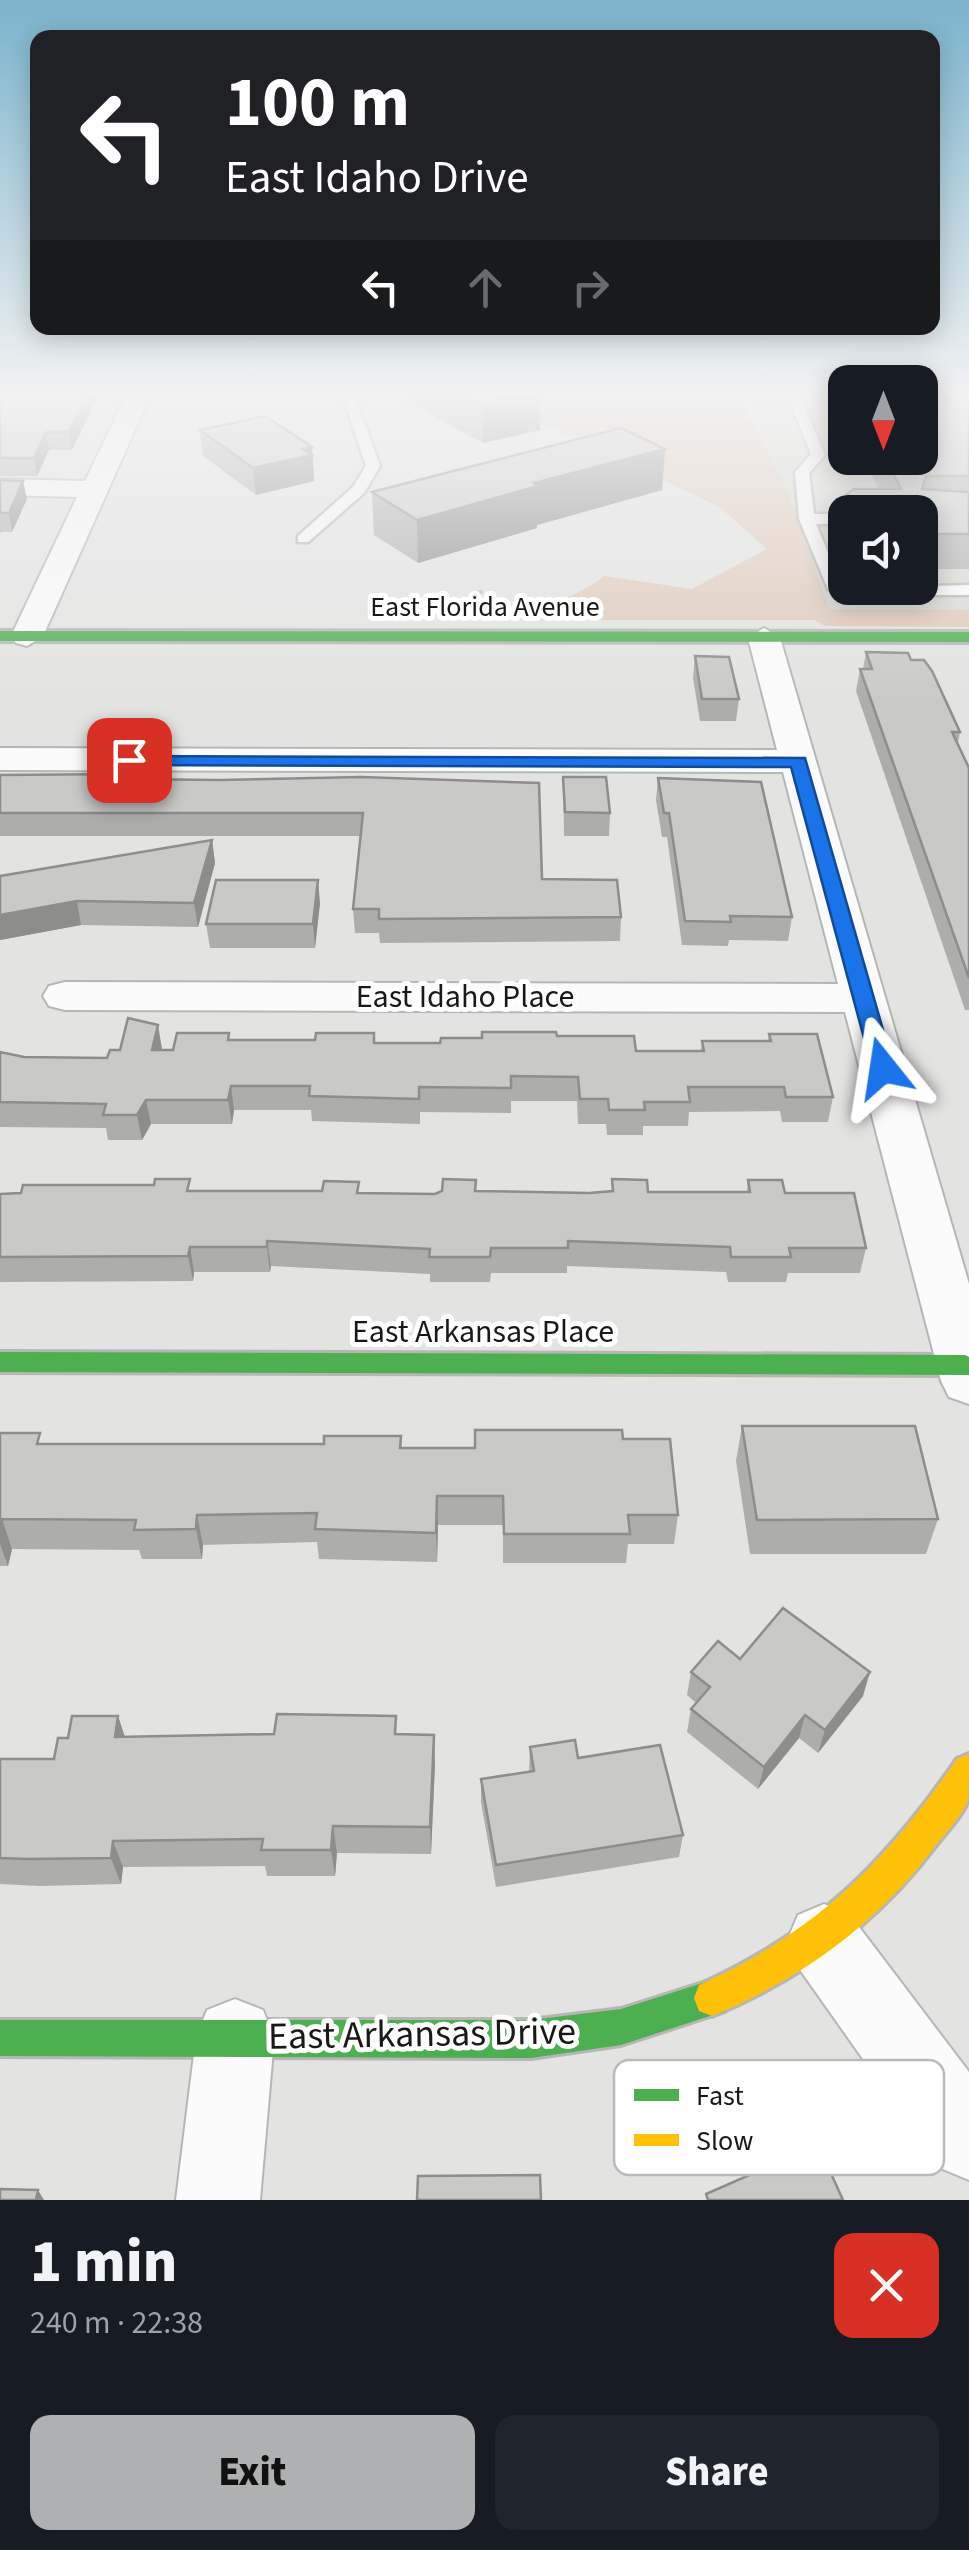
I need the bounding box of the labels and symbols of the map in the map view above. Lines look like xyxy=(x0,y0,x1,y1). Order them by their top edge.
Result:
north arrow xyxy=(828,365,938,475)
street label: East Florida Avenue xyxy=(370,587,600,627)
pin xyxy=(87,718,172,803)
street label: East Idaho Place xyxy=(356,974,574,1020)
position arrow xyxy=(831,1016,935,1120)
street label: East Arkansas Place xyxy=(352,1309,614,1355)
street label: East Arkansas Drive xyxy=(268,2004,576,2064)
legend xyxy=(614,2060,944,2175)
text: Fast xyxy=(696,2076,744,2116)
text: Slow xyxy=(696,2121,753,2161)

